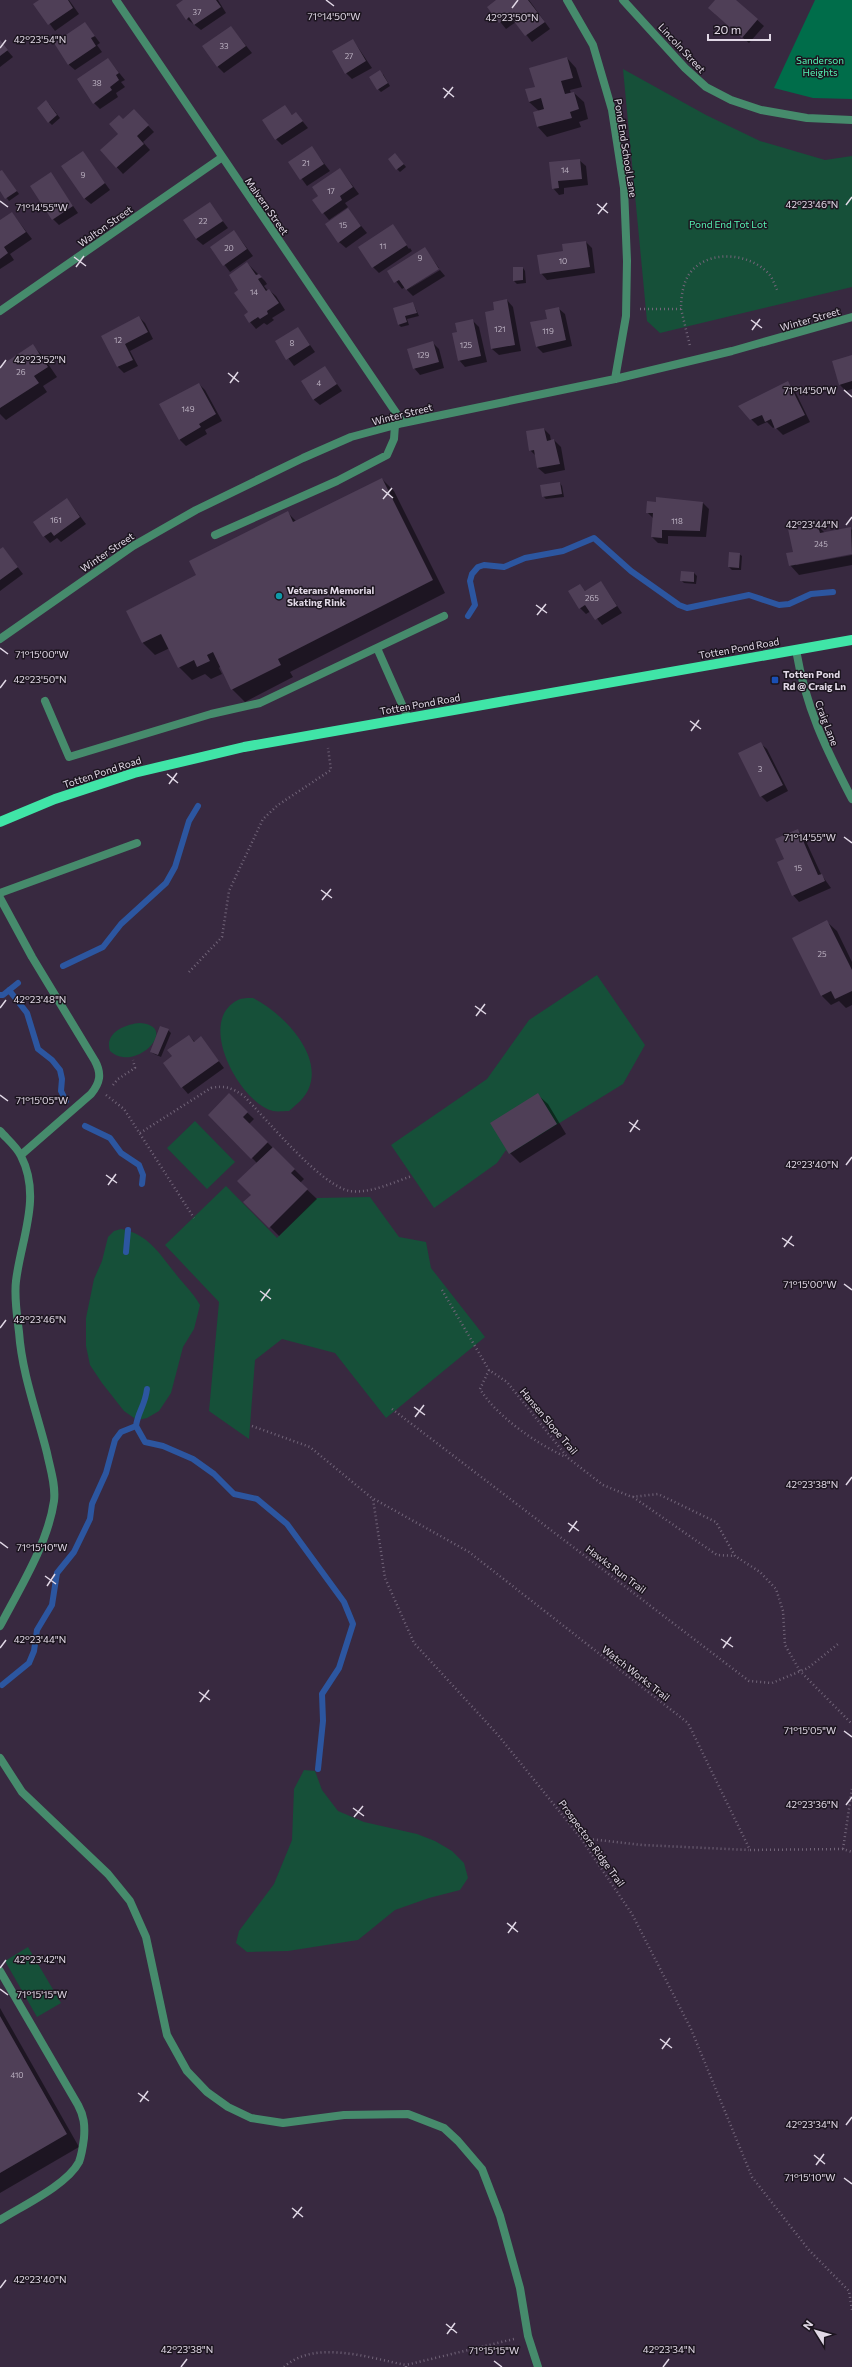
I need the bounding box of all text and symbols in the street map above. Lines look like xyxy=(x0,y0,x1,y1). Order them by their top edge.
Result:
house number: 37 xyxy=(193,7,201,17)
text: 71°14'50"W xyxy=(308,10,360,22)
text: 42°23'50"N xyxy=(486,11,538,23)
scale bar xyxy=(708,16,770,42)
street label: Lincoln Street xyxy=(656,21,708,75)
text: 20 m xyxy=(714,22,741,36)
text: 42°23'54"N xyxy=(14,33,66,45)
house number: 33 xyxy=(219,41,229,51)
house number: 27 xyxy=(345,51,353,61)
park label: Sanderson Heights xyxy=(796,54,844,78)
house number: 38 xyxy=(92,78,102,88)
street label: Pond End School Lane xyxy=(612,98,640,198)
house number: 21 xyxy=(302,158,310,168)
house number: 14 xyxy=(561,165,569,175)
house number: 9 xyxy=(81,170,86,180)
street label: Malvern Street xyxy=(243,175,291,237)
house number: 17 xyxy=(327,186,335,196)
text: 42°23'46"N xyxy=(786,198,838,210)
text: 71°14'55"W xyxy=(16,201,68,213)
street label: Walton Street xyxy=(76,203,134,249)
house number: 22 xyxy=(199,216,208,226)
park label: Pond End Tot Lot xyxy=(689,218,767,230)
house number: 15 xyxy=(339,220,347,230)
house number: 11 xyxy=(380,241,386,251)
house number: 20 xyxy=(224,243,234,253)
house number: 9 xyxy=(418,253,423,263)
house number: 10 xyxy=(559,256,567,266)
house number: 14 xyxy=(250,287,258,297)
street label: Winter Street xyxy=(779,305,841,333)
house number: 121 xyxy=(494,324,506,334)
house number: 119 xyxy=(542,326,554,336)
house number: 12 xyxy=(114,335,122,345)
house number: 8 xyxy=(290,338,295,348)
house number: 125 xyxy=(460,340,473,350)
house number: 129 xyxy=(417,350,429,360)
text: 42°23'52"N xyxy=(14,353,66,365)
house number: 26 xyxy=(16,367,26,377)
house number: 4 xyxy=(317,378,322,388)
text: 71°14'50"W xyxy=(784,384,836,396)
street label: Winter Street xyxy=(370,401,434,427)
house number: 149 xyxy=(181,404,195,414)
house number: 161 xyxy=(50,515,62,525)
house number: 118 xyxy=(671,516,683,526)
text: 42°23'44"N xyxy=(786,518,838,530)
street label: Winter Street xyxy=(78,530,136,574)
house number: 245 xyxy=(814,539,828,549)
place label: Veterans Memorial Skating Rink xyxy=(287,584,374,608)
marker: Veterans Memorial Skating Rink xyxy=(274,591,284,601)
house number: 265 xyxy=(585,593,599,603)
street label: Totten Pond Road xyxy=(698,635,780,661)
text: 71°15'00"W xyxy=(15,648,69,660)
place label: Totten Pond Rd @ Craig Ln xyxy=(783,668,846,692)
text: 42°23'50"N xyxy=(14,673,66,685)
marker: Totten Pond Rd @ Craig Ln xyxy=(770,675,780,685)
street label: Totten Pond Road xyxy=(379,691,461,717)
street label: Craig Lane xyxy=(813,699,841,747)
street label: Totten Pond Road xyxy=(61,754,143,790)
house number: 3 xyxy=(758,764,763,774)
text: 71°14'55"W xyxy=(784,831,836,843)
house number: 15 xyxy=(794,863,802,873)
house number: 25 xyxy=(817,949,827,959)
text: 42°23'48"N xyxy=(14,993,66,1005)
text: 71°15'05"W xyxy=(16,1094,68,1106)
text: 42°23'40"N xyxy=(785,1158,839,1170)
text: 71°15'00"W xyxy=(783,1278,837,1290)
text: 42°23'46"N xyxy=(14,1313,66,1325)
street label: Hansen Slope Trail xyxy=(518,1385,580,1457)
text: 42°23'38"N xyxy=(786,1478,838,1490)
text: 71°15'10"W xyxy=(16,1541,68,1553)
street label: Hawks Run Trail xyxy=(584,1542,648,1596)
text: 42°23'44"N xyxy=(14,1633,66,1645)
street label: Watch Works Trail xyxy=(600,1643,672,1703)
text: 71°15'05"W xyxy=(784,1724,836,1736)
street label: Prospectors Ridge Trail xyxy=(556,1797,628,1889)
text: 42°23'36"N xyxy=(786,1798,838,1810)
text: 42°23'42"N xyxy=(14,1953,66,1965)
text: 71°15'15"W xyxy=(17,1988,67,2000)
house number: 410 xyxy=(10,2070,24,2080)
text: 42°23'34"N xyxy=(786,2118,838,2130)
text: 71°15'10"W xyxy=(784,2171,836,2183)
text: 42°23'40"N xyxy=(13,2273,67,2285)
north arrow xyxy=(796,2311,836,2351)
text: N xyxy=(800,2317,815,2332)
text: 42°23'38"N xyxy=(161,2343,213,2355)
text: 42°23'34"N xyxy=(643,2343,695,2355)
text: 71°15'15"W xyxy=(469,2344,519,2356)

